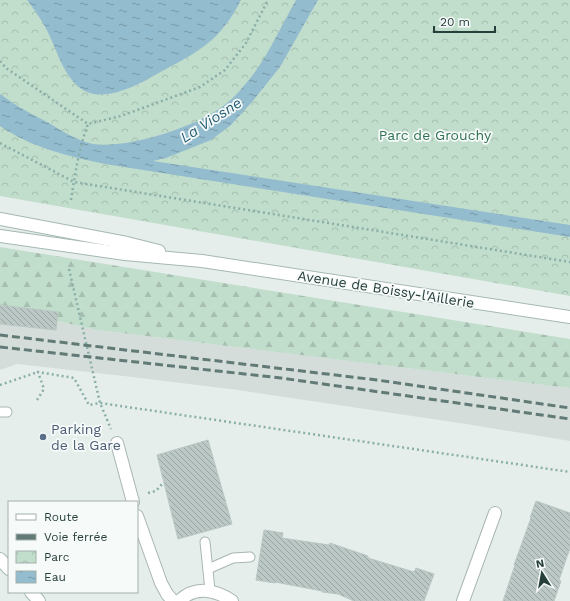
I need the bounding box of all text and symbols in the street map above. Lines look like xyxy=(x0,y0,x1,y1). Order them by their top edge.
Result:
scale bar xyxy=(434,8,495,34)
text: 20 m xyxy=(440,15,470,29)
water label: La Viosne xyxy=(177,93,245,147)
park label: Parc de Grouchy xyxy=(379,127,492,143)
street label: Avenue de Boissy-l'Aillerie xyxy=(297,267,475,311)
place label: Parking de la Gare xyxy=(51,421,121,453)
marker: Parking de la Gare xyxy=(38,432,48,442)
legend xyxy=(8,501,138,593)
text: Route xyxy=(44,510,78,524)
text: Voie ferrée xyxy=(44,530,107,544)
text: Parc xyxy=(44,550,70,564)
north arrow xyxy=(522,553,562,593)
text: N xyxy=(535,557,545,571)
text: Eau xyxy=(44,570,66,584)

